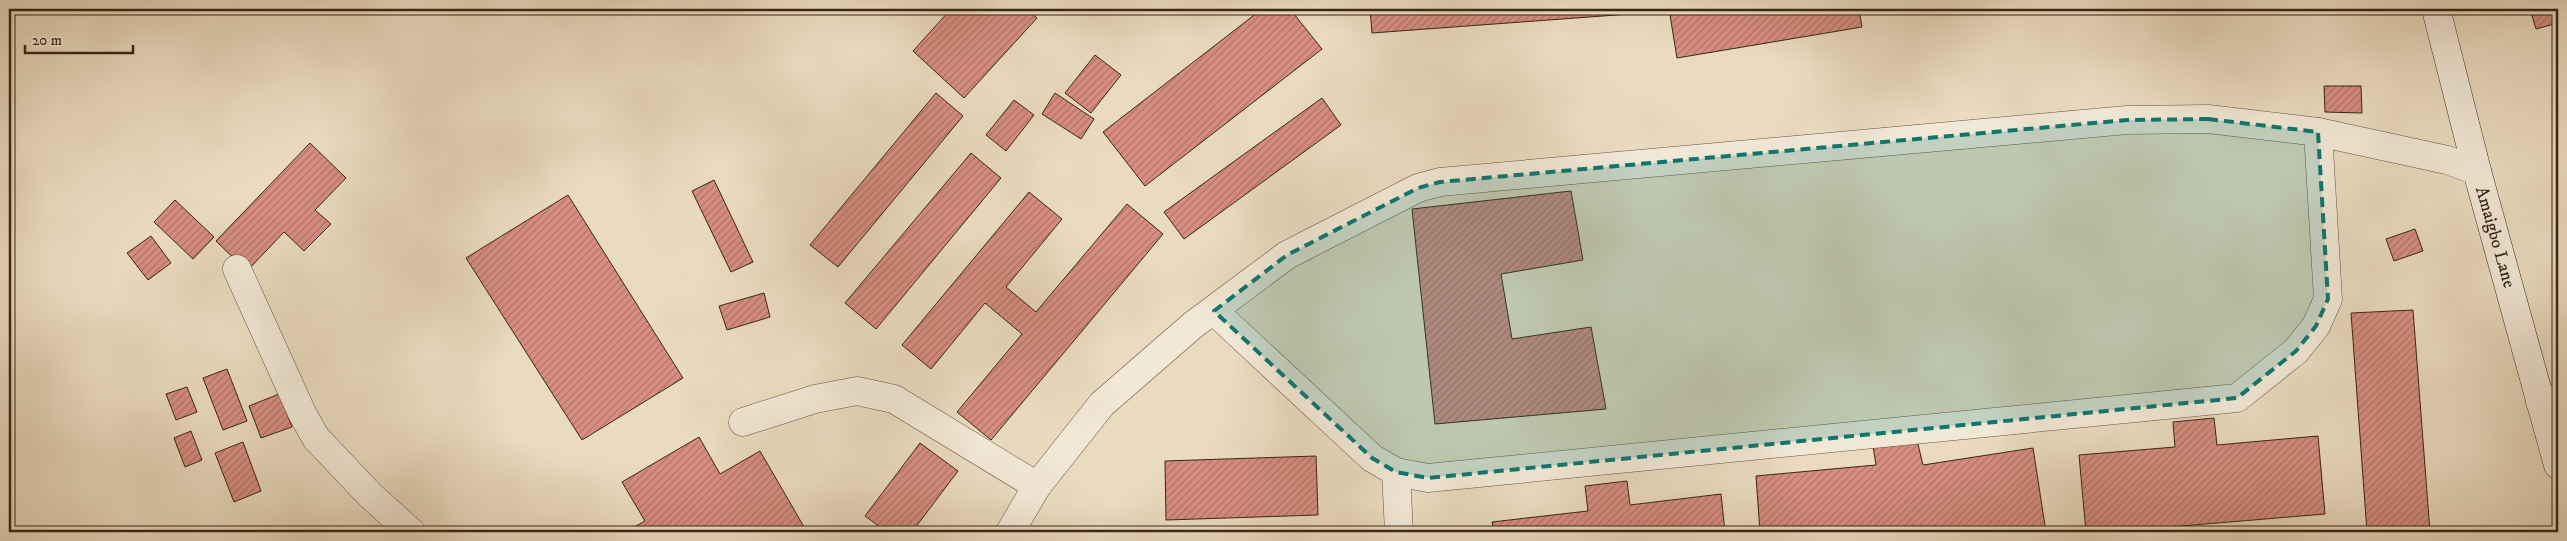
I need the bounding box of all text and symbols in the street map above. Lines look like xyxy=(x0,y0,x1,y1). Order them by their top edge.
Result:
scale bar xyxy=(25,22,132,54)
text: 20 m xyxy=(32,31,62,50)
street label: Amaigbo Lane xyxy=(2470,184,2520,291)

